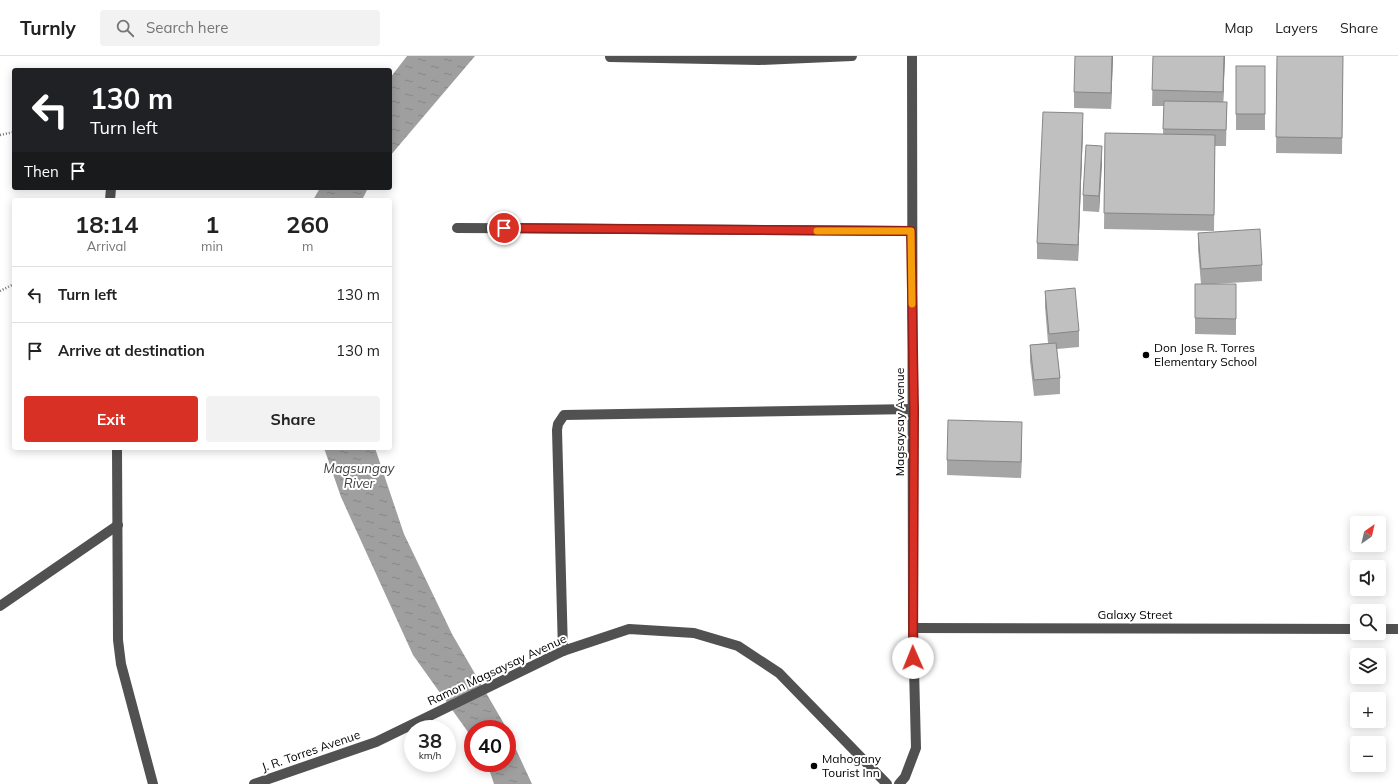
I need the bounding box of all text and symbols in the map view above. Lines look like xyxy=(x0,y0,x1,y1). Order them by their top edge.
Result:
search box xyxy=(100,10,380,46)
text: Turnly xyxy=(20,16,76,40)
icon: search xyxy=(114,17,136,39)
text: Search here xyxy=(146,18,228,37)
text: Map xyxy=(1224,19,1253,37)
text: Layers xyxy=(1275,19,1318,37)
text: Share xyxy=(1340,19,1378,37)
text: 130 m xyxy=(90,81,173,116)
icon: left xyxy=(24,84,76,136)
text: Turn left xyxy=(90,116,158,139)
icon: arrive xyxy=(67,160,89,182)
text: Then xyxy=(24,162,59,181)
text: 18:14 xyxy=(75,209,138,239)
text: 1 xyxy=(205,209,219,239)
text: 260 xyxy=(286,209,329,239)
pin xyxy=(487,211,521,245)
icon: arrive xyxy=(493,217,515,239)
text: Arrival xyxy=(87,238,126,254)
text: min xyxy=(201,238,223,254)
text: m xyxy=(302,238,313,254)
icon: left xyxy=(24,284,46,306)
text: Turn left xyxy=(58,285,117,304)
text: 130 m xyxy=(336,285,380,304)
icon: arrive xyxy=(24,340,46,362)
place label: Don Jose R. Torres Elementary School xyxy=(1154,340,1257,369)
text: Arrive at destination xyxy=(58,341,205,360)
text: 130 m xyxy=(336,341,380,360)
marker: Don Jose R. Torres Elementary School xyxy=(1141,350,1151,360)
street label: Magsaysay Avenue xyxy=(892,368,907,476)
button: Exit xyxy=(24,396,198,442)
button: Share xyxy=(206,396,380,442)
water label: Magsungay River xyxy=(324,460,396,491)
north arrow xyxy=(1350,516,1386,552)
map controls xyxy=(1350,516,1386,772)
button: sound xyxy=(1350,560,1386,596)
button: search xyxy=(1350,604,1386,640)
street label: Galaxy Street xyxy=(1097,607,1173,622)
street label: Ramon Magsaysay Avenue xyxy=(425,631,569,708)
position arrow xyxy=(892,637,934,679)
button: layers xyxy=(1350,648,1386,684)
button: + xyxy=(1350,692,1386,728)
speed limit sign: 40 xyxy=(464,720,516,772)
street label: J. R. Torres Avenue xyxy=(260,727,362,774)
text: 38 xyxy=(418,728,442,753)
button: − xyxy=(1350,736,1386,772)
text: km/h xyxy=(419,749,441,762)
place label: Mahogany Tourist Inn xyxy=(822,751,882,780)
marker: Mahogany Tourist Inn xyxy=(809,761,819,771)

